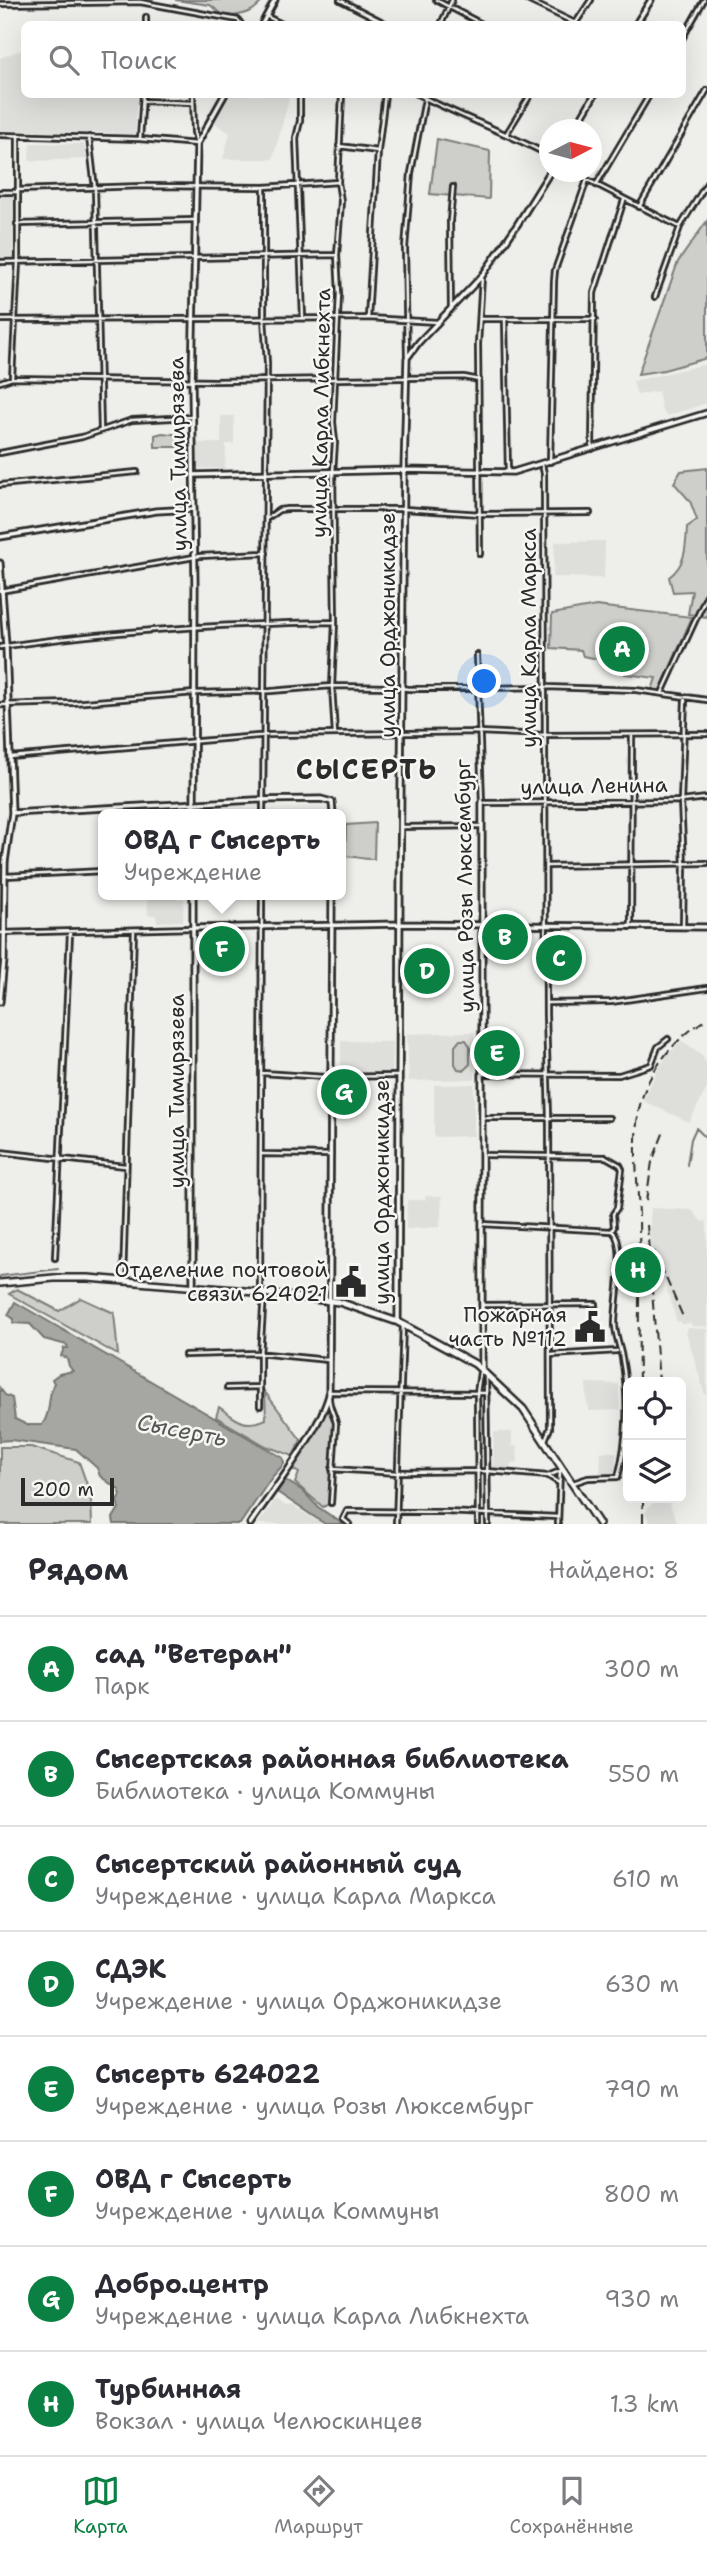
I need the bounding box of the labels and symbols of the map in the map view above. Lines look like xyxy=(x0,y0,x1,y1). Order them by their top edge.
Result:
north arrow xyxy=(539,119,602,182)
street label: улица Карла Либкнехта xyxy=(305,288,337,538)
street label: улица Тимирязева xyxy=(162,356,194,552)
street label: улица Орджоникидзе xyxy=(374,512,402,738)
street label: улица Карла Маркса xyxy=(515,528,543,748)
pin: A xyxy=(599,623,645,675)
your location xyxy=(467,664,501,698)
district label: СЫСЕРТЬ xyxy=(296,750,438,788)
street label: улица Розы Люксембург xyxy=(449,758,481,1013)
street label: улица Ленина xyxy=(520,771,668,801)
pin: B xyxy=(482,911,528,963)
pin: F xyxy=(199,923,245,975)
pin: C xyxy=(536,932,582,984)
pin: D xyxy=(404,945,450,997)
street label: улица Тимирязева xyxy=(163,994,191,1188)
pin: E xyxy=(474,1027,520,1079)
pin: G xyxy=(321,1066,367,1118)
street label: улица Орджоникидзе xyxy=(368,1079,396,1305)
pin: H xyxy=(615,1244,661,1296)
place label: Отделение почтовой связи 624021 xyxy=(114,1256,328,1308)
public building icon: Отделение почтовой связи 624021 xyxy=(334,1265,368,1299)
place label: Пожарная часть №112 xyxy=(448,1301,567,1353)
public building icon: Пожарная часть №112 xyxy=(573,1310,607,1344)
water label: Сысерть xyxy=(135,1407,229,1453)
scale bar xyxy=(21,1475,114,1507)

